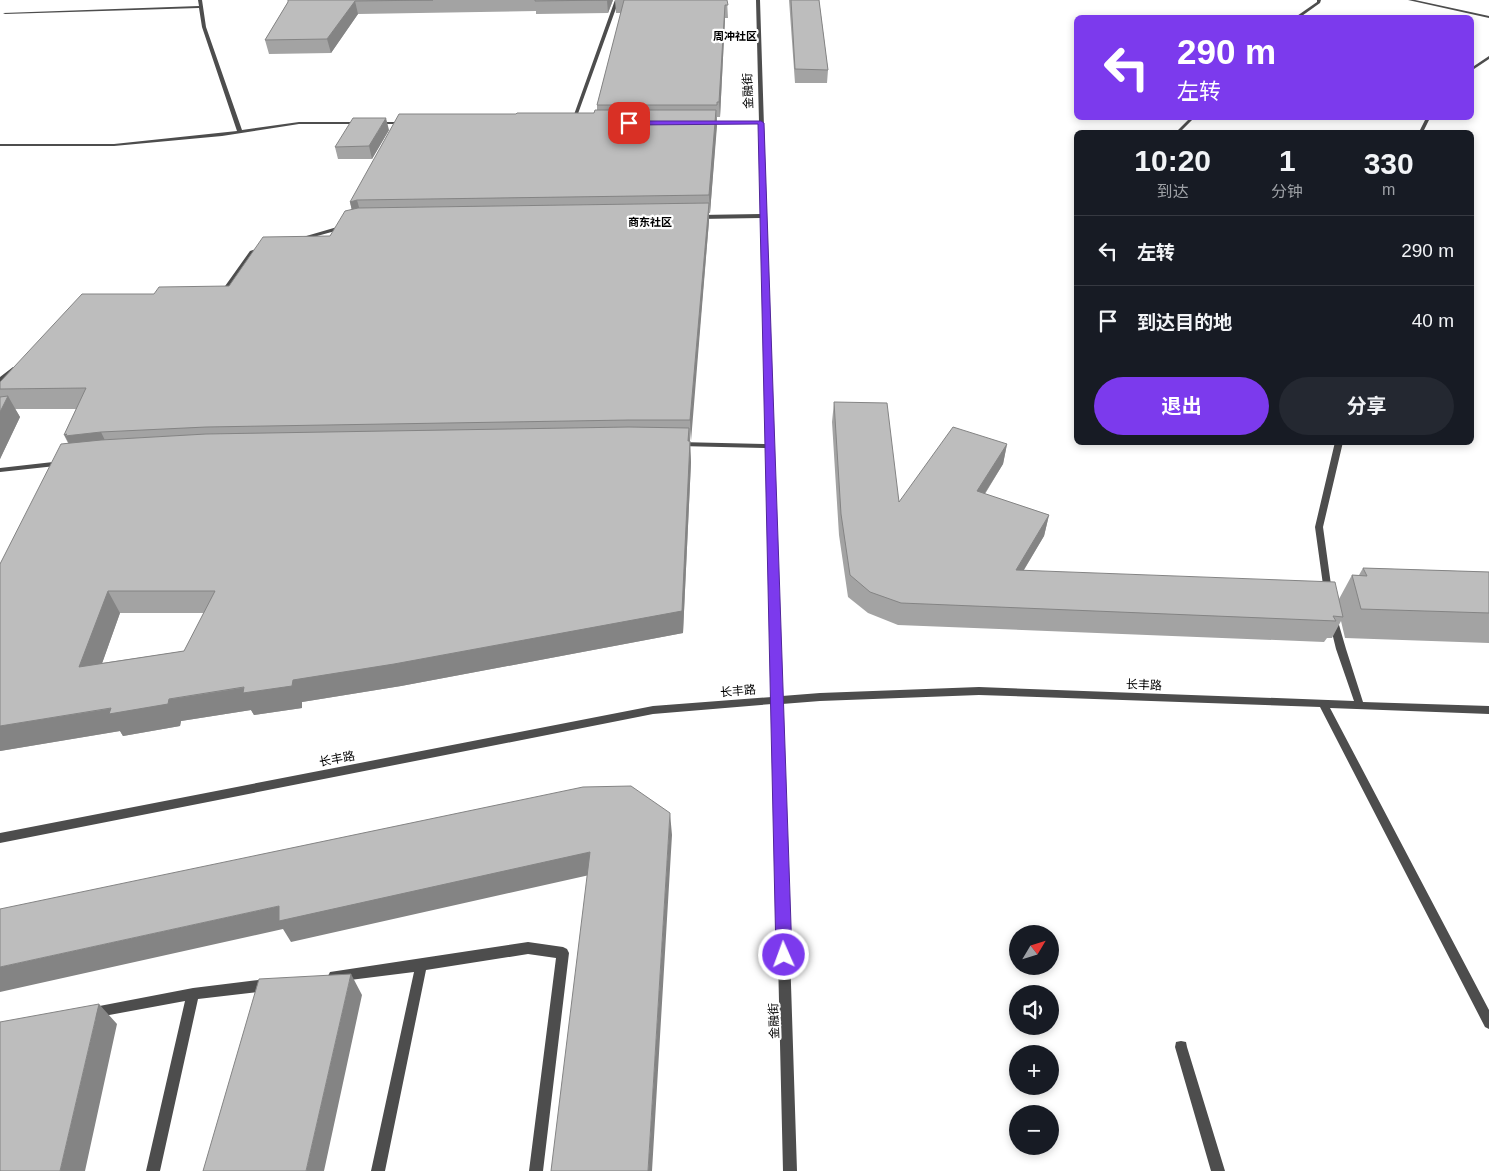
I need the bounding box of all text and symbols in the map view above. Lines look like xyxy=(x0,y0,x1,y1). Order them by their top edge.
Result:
district label: 周冲社区 xyxy=(713,30,757,42)
text: 290 m xyxy=(1177,32,1276,71)
icon: left xyxy=(1094,35,1159,100)
street label: 金融街 xyxy=(740,73,756,109)
text: 左转 xyxy=(1177,79,1221,104)
pin xyxy=(608,102,650,144)
icon: arrive xyxy=(615,109,643,137)
text: 10:20 xyxy=(1134,144,1211,177)
text: 1 xyxy=(1279,144,1296,177)
text: 330 xyxy=(1364,147,1414,180)
text: m xyxy=(1382,181,1395,198)
text: 到达 xyxy=(1157,183,1189,200)
text: 分钟 xyxy=(1271,183,1303,200)
district label: 商东社区 xyxy=(628,216,672,228)
icon: left xyxy=(1094,237,1122,265)
text: 290 m xyxy=(1401,240,1454,261)
text: 左转 xyxy=(1137,242,1175,263)
icon: arrive xyxy=(1094,307,1122,335)
text: 40 m xyxy=(1412,310,1454,331)
text: 到达目的地 xyxy=(1137,312,1232,333)
button: 退出 xyxy=(1094,377,1269,435)
button: 分享 xyxy=(1279,377,1454,435)
street label: 长丰路 xyxy=(1126,677,1162,693)
street label: 长丰路 xyxy=(719,682,757,700)
street label: 长丰路 xyxy=(318,749,356,769)
north arrow xyxy=(1009,925,1059,975)
map controls xyxy=(1009,925,1059,1155)
position arrow xyxy=(757,928,809,980)
button: sound xyxy=(1009,985,1059,1035)
street label: 金融街 xyxy=(766,1003,782,1039)
button: + xyxy=(1009,1045,1059,1095)
button: − xyxy=(1009,1105,1059,1155)

